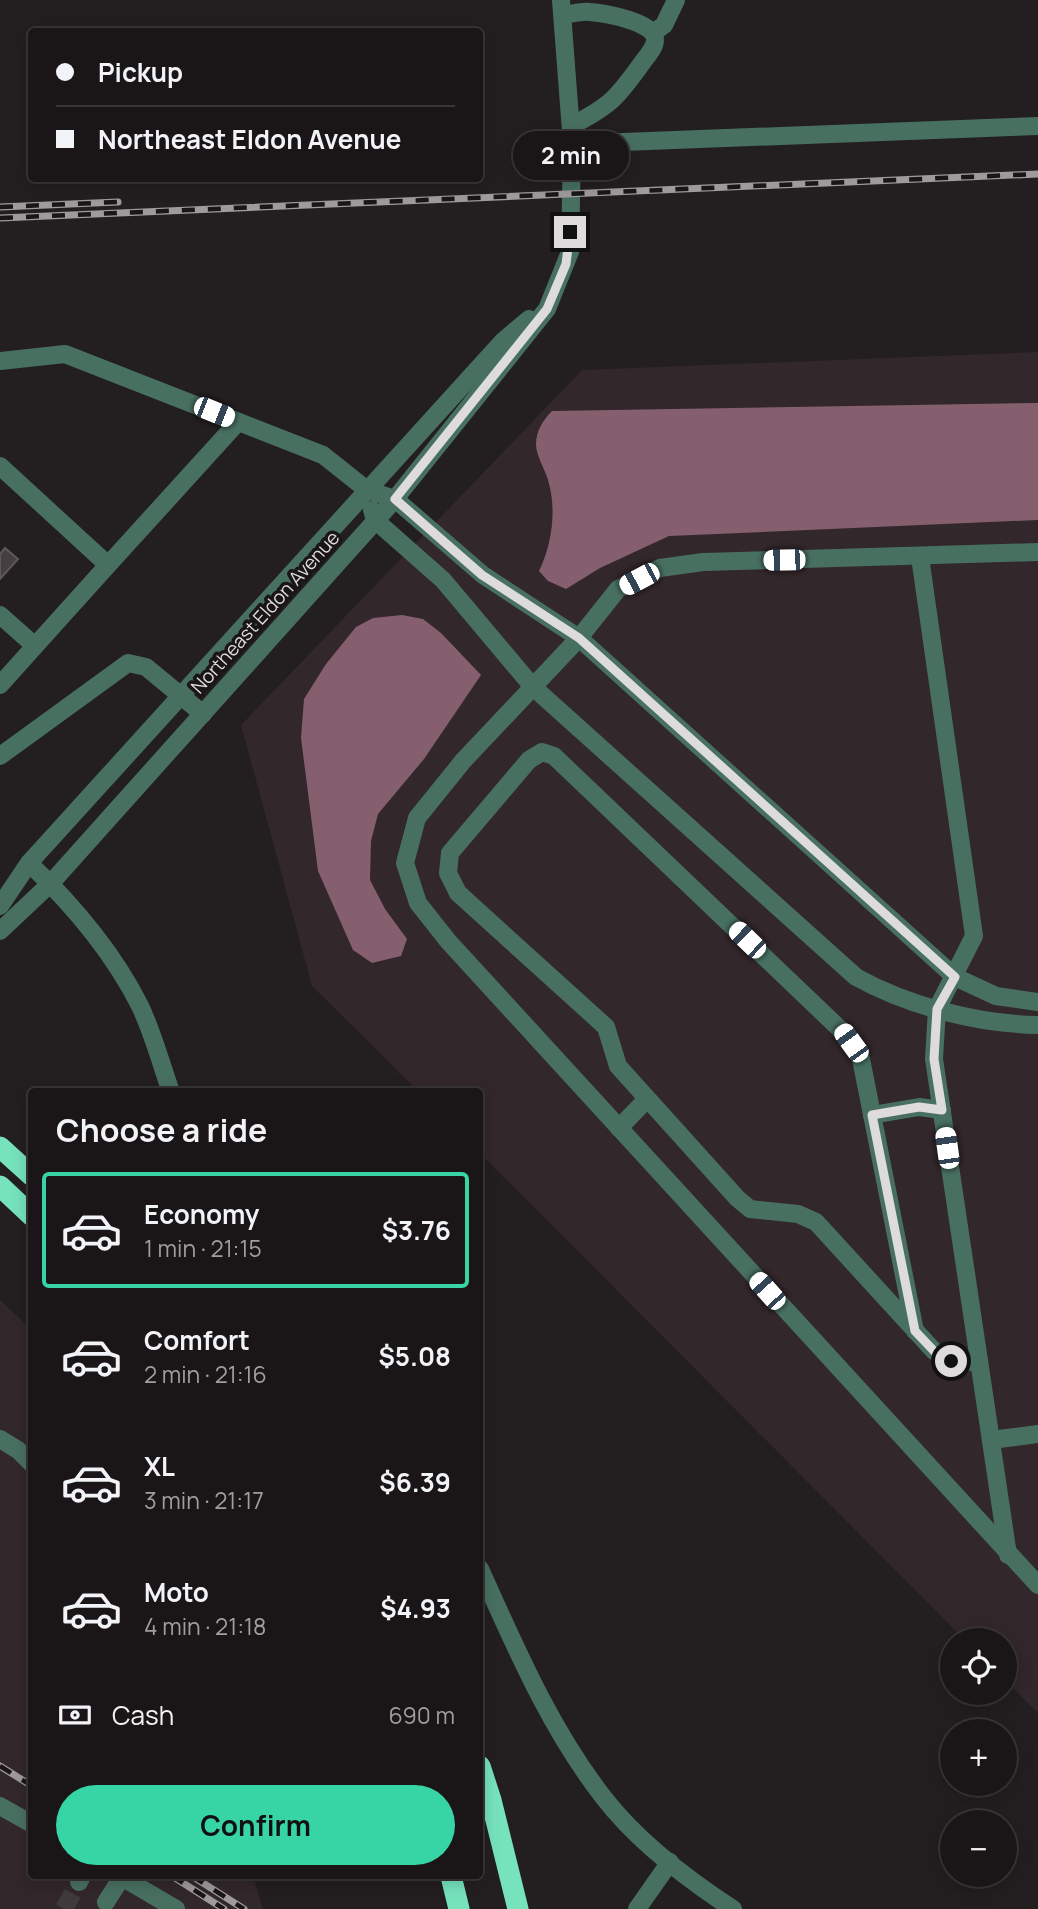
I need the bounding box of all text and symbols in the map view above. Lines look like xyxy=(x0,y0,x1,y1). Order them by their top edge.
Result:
text: Pickup xyxy=(98,54,183,90)
text: Northeast Eldon Avenue xyxy=(98,121,401,157)
callout: 2 min xyxy=(512,131,628,180)
text: 2 min xyxy=(541,139,601,171)
route end xyxy=(554,216,586,248)
car xyxy=(191,394,238,430)
street label: Northeast Eldon Avenue xyxy=(185,525,345,699)
car xyxy=(763,549,806,571)
car xyxy=(616,560,663,598)
car xyxy=(725,918,770,962)
car xyxy=(831,1020,872,1066)
text: Choose a ride xyxy=(56,1108,267,1152)
car xyxy=(934,1126,961,1170)
text: Economy xyxy=(144,1196,259,1232)
icon: car xyxy=(60,1199,123,1262)
text: $3.76 xyxy=(382,1212,451,1248)
text: 1 min · 21:15 xyxy=(144,1232,262,1264)
car xyxy=(746,1268,789,1314)
text: Comfort xyxy=(144,1322,250,1358)
icon: car xyxy=(60,1325,123,1388)
text: $5.08 xyxy=(379,1338,451,1374)
route start xyxy=(935,1345,967,1377)
text: 2 min · 21:16 xyxy=(144,1358,267,1390)
text: XL xyxy=(144,1448,175,1484)
icon: car xyxy=(60,1451,123,1514)
text: $6.39 xyxy=(379,1464,451,1500)
text: 3 min · 21:17 xyxy=(144,1484,264,1516)
text: Moto xyxy=(144,1574,209,1610)
icon: car xyxy=(60,1577,123,1640)
text: $4.93 xyxy=(380,1590,451,1626)
text: 4 min · 21:18 xyxy=(144,1610,266,1642)
map controls xyxy=(940,1628,1017,1887)
button: locate xyxy=(940,1628,1017,1705)
icon: cash xyxy=(56,1696,94,1734)
text: Cash xyxy=(112,1697,174,1733)
text: 690 m xyxy=(389,1699,455,1731)
button: + xyxy=(940,1719,1017,1796)
button: Confirm xyxy=(56,1785,455,1865)
button: − xyxy=(940,1810,1017,1887)

